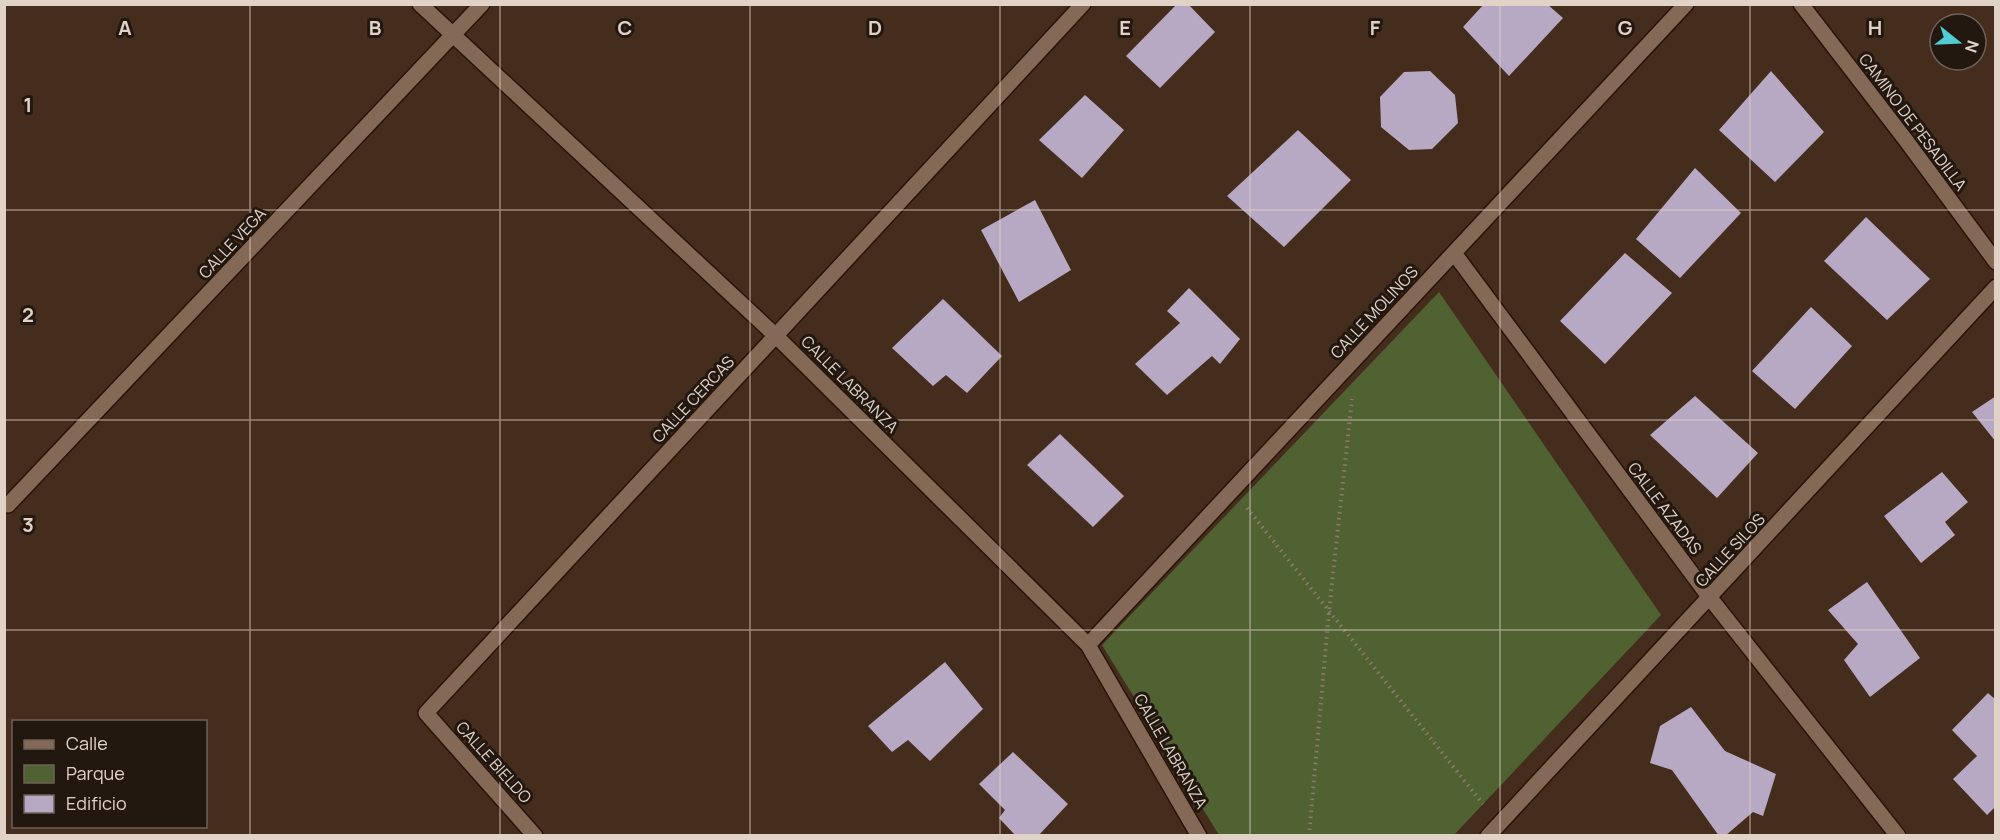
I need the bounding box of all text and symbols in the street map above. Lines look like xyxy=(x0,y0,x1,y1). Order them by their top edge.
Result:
north arrow xyxy=(1928,12,1988,72)
text: A xyxy=(118,14,132,41)
text: B xyxy=(369,14,382,41)
text: C xyxy=(618,14,632,41)
text: D xyxy=(868,14,882,41)
text: E xyxy=(1119,14,1131,41)
text: F xyxy=(1370,14,1381,41)
text: G xyxy=(1618,14,1633,41)
text: H xyxy=(1868,14,1882,41)
text: N xyxy=(1960,38,1985,56)
street label: CAMINO DE PESADILLA xyxy=(1854,49,1972,195)
text: 1 xyxy=(24,91,32,118)
street label: CALLE VEGA xyxy=(193,203,271,283)
street label: CALLE MOLINOS xyxy=(1325,261,1423,363)
text: 2 xyxy=(22,301,34,328)
street label: CALLE LABRANZA xyxy=(797,331,903,437)
street label: CALLE CERCAS xyxy=(647,351,739,447)
street label: CALLE AZADAS xyxy=(1623,457,1707,559)
street label: CALLE SILOS xyxy=(1690,508,1770,591)
text: 3 xyxy=(22,511,34,538)
street label: CALLE LABRANZA xyxy=(1129,690,1213,812)
street label: CALLE BIELDO xyxy=(451,716,537,808)
legend xyxy=(12,720,207,828)
text: Calle xyxy=(66,731,108,755)
text: Parque xyxy=(66,761,125,785)
text: Edificio xyxy=(66,791,127,815)

